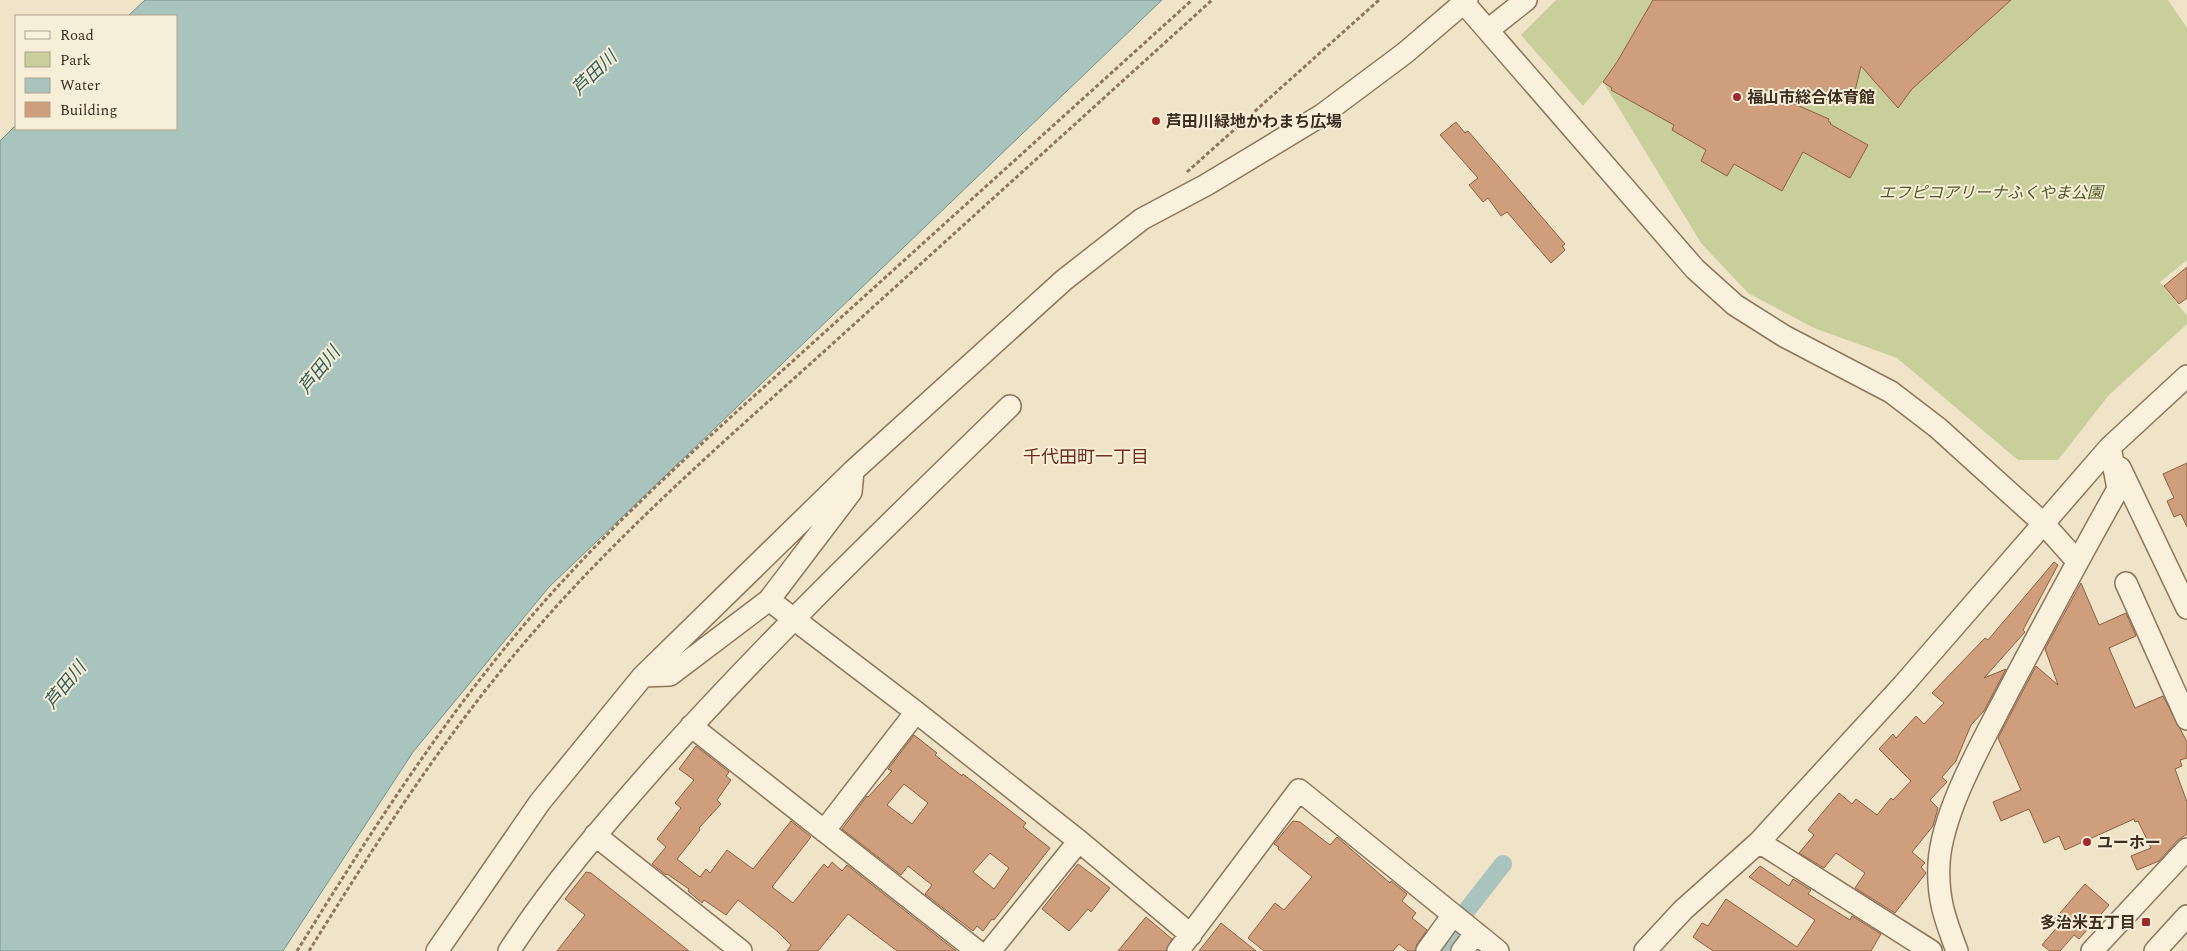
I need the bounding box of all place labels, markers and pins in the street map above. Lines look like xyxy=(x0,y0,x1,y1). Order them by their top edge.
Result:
place label: 福山市総合体育館 xyxy=(1747,86,1875,110)
marker: 福山市総合体育館 xyxy=(1731,91,1743,103)
place label: 芦田川緑地かわまち広場 xyxy=(1166,110,1342,134)
marker: 芦田川緑地かわまち広場 xyxy=(1150,115,1162,127)
place label: ユーホー xyxy=(2097,831,2161,855)
marker: ユーホー xyxy=(2081,836,2093,848)
place label: 多治米五丁目 xyxy=(2040,911,2136,935)
marker: 多治米五丁目 xyxy=(2140,916,2152,928)

